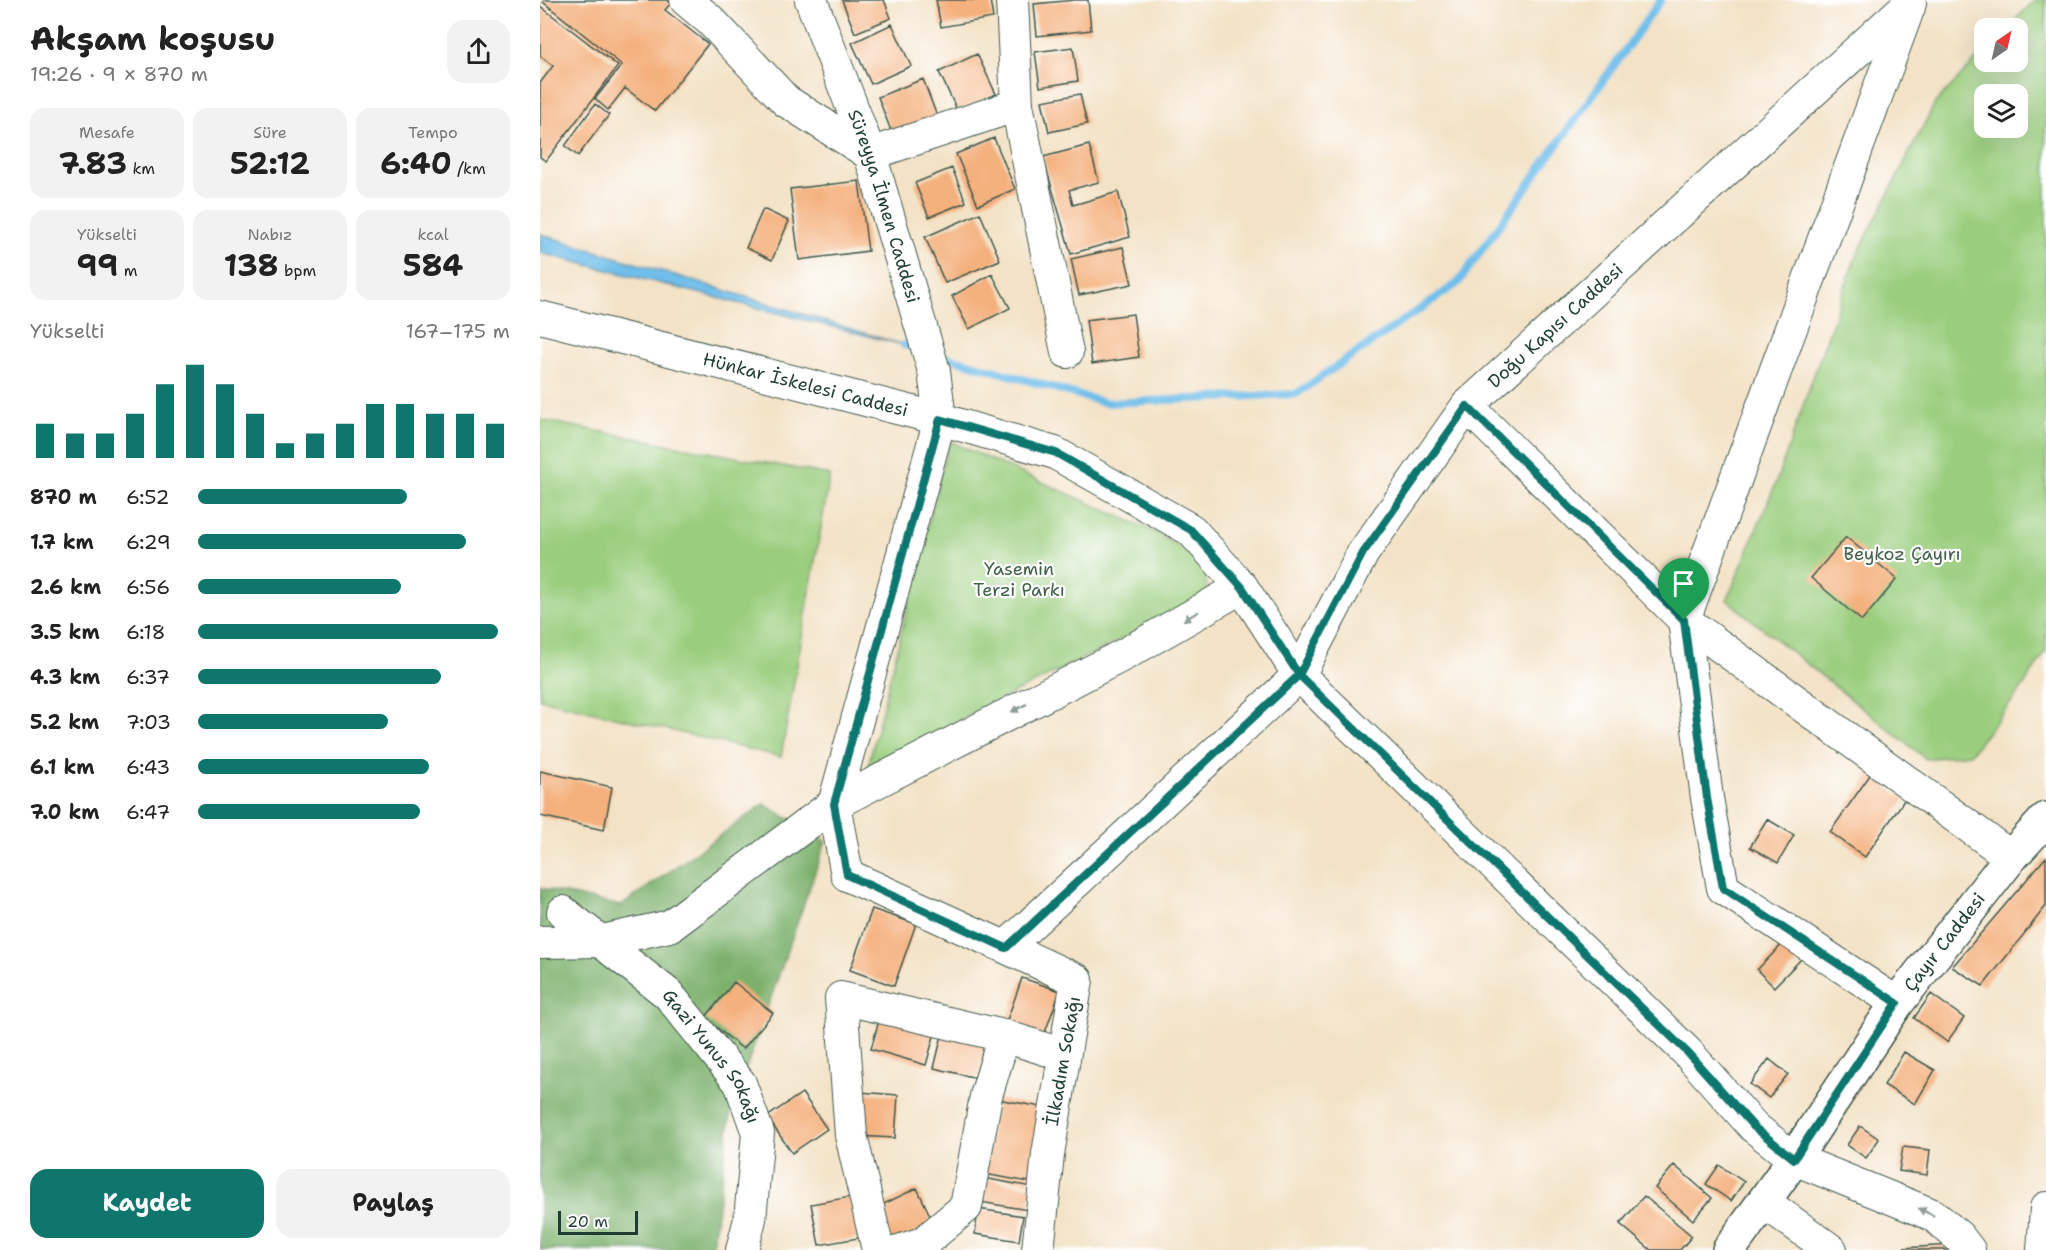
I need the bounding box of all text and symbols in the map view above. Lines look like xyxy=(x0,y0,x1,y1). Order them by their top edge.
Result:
text: Akşam koşusu xyxy=(30,16,276,61)
north arrow xyxy=(1974,18,2028,72)
map controls xyxy=(1974,18,2028,138)
button: share xyxy=(447,20,510,83)
text: 19:26 · 9 × 870 m xyxy=(30,61,208,87)
button: layers xyxy=(1974,84,2028,138)
street label: Süreyya İlmen Caddesi xyxy=(842,106,925,306)
text: Mesafe xyxy=(79,122,135,143)
text: Süre xyxy=(253,122,287,143)
text: Tempo xyxy=(408,122,458,143)
text: 7.83 xyxy=(59,143,127,184)
text: 52:12 xyxy=(230,143,310,184)
text: 6:40 xyxy=(380,143,452,184)
text: km xyxy=(127,158,155,179)
text: /km xyxy=(452,158,486,179)
text: Yükselti xyxy=(77,224,137,245)
text: Nabız xyxy=(248,224,292,245)
text: kcal xyxy=(417,224,449,245)
text: 99 xyxy=(77,245,118,286)
text: 138 xyxy=(224,245,279,286)
text: 584 xyxy=(403,245,463,286)
street label: Doğu Kapısı Caddesi xyxy=(1483,258,1628,393)
text: m xyxy=(118,260,137,281)
text: bpm xyxy=(279,260,316,281)
text: Yükselti xyxy=(30,318,105,344)
text: 167–175 m xyxy=(406,318,510,344)
street label: Hünkar İskelesi Caddesi xyxy=(700,347,911,422)
text: 870 m xyxy=(30,484,97,510)
text: 6:52 xyxy=(126,484,170,510)
text: 1.7 km xyxy=(30,529,94,555)
text: 6:29 xyxy=(126,529,171,555)
park label: Beykoz Çayırı xyxy=(1843,542,1961,566)
park label: Yasemin Terzi Parkı xyxy=(973,557,1065,602)
pin xyxy=(1658,558,1709,620)
icon: arrive xyxy=(1667,567,1700,600)
text: 2.6 km xyxy=(30,574,101,600)
text: 6:56 xyxy=(126,574,170,600)
one-way arrow xyxy=(1182,611,1199,621)
text: 3.5 km xyxy=(30,619,100,645)
text: 6:18 xyxy=(126,619,165,645)
text: 4.3 km xyxy=(30,664,100,690)
text: 6:37 xyxy=(126,664,170,690)
one-way arrow xyxy=(1011,704,1028,713)
text: 5.2 km xyxy=(30,709,99,735)
text: 7:03 xyxy=(126,709,171,735)
text: 6.1 km xyxy=(30,754,94,780)
text: 6:43 xyxy=(126,754,170,780)
text: 7.0 km xyxy=(30,799,99,825)
text: 6:47 xyxy=(126,799,170,825)
street label: Çayır Caddesi xyxy=(1898,888,1991,997)
street label: Gazi Yunus Sokağı xyxy=(657,984,766,1127)
street label: İlkadım Sokağı xyxy=(1040,994,1086,1128)
button: Kaydet xyxy=(30,1169,264,1238)
button: Paylaş xyxy=(276,1169,510,1238)
one-way arrow xyxy=(1917,1207,1934,1217)
scale bar xyxy=(558,1208,638,1236)
text: 20 m xyxy=(567,1211,608,1232)

